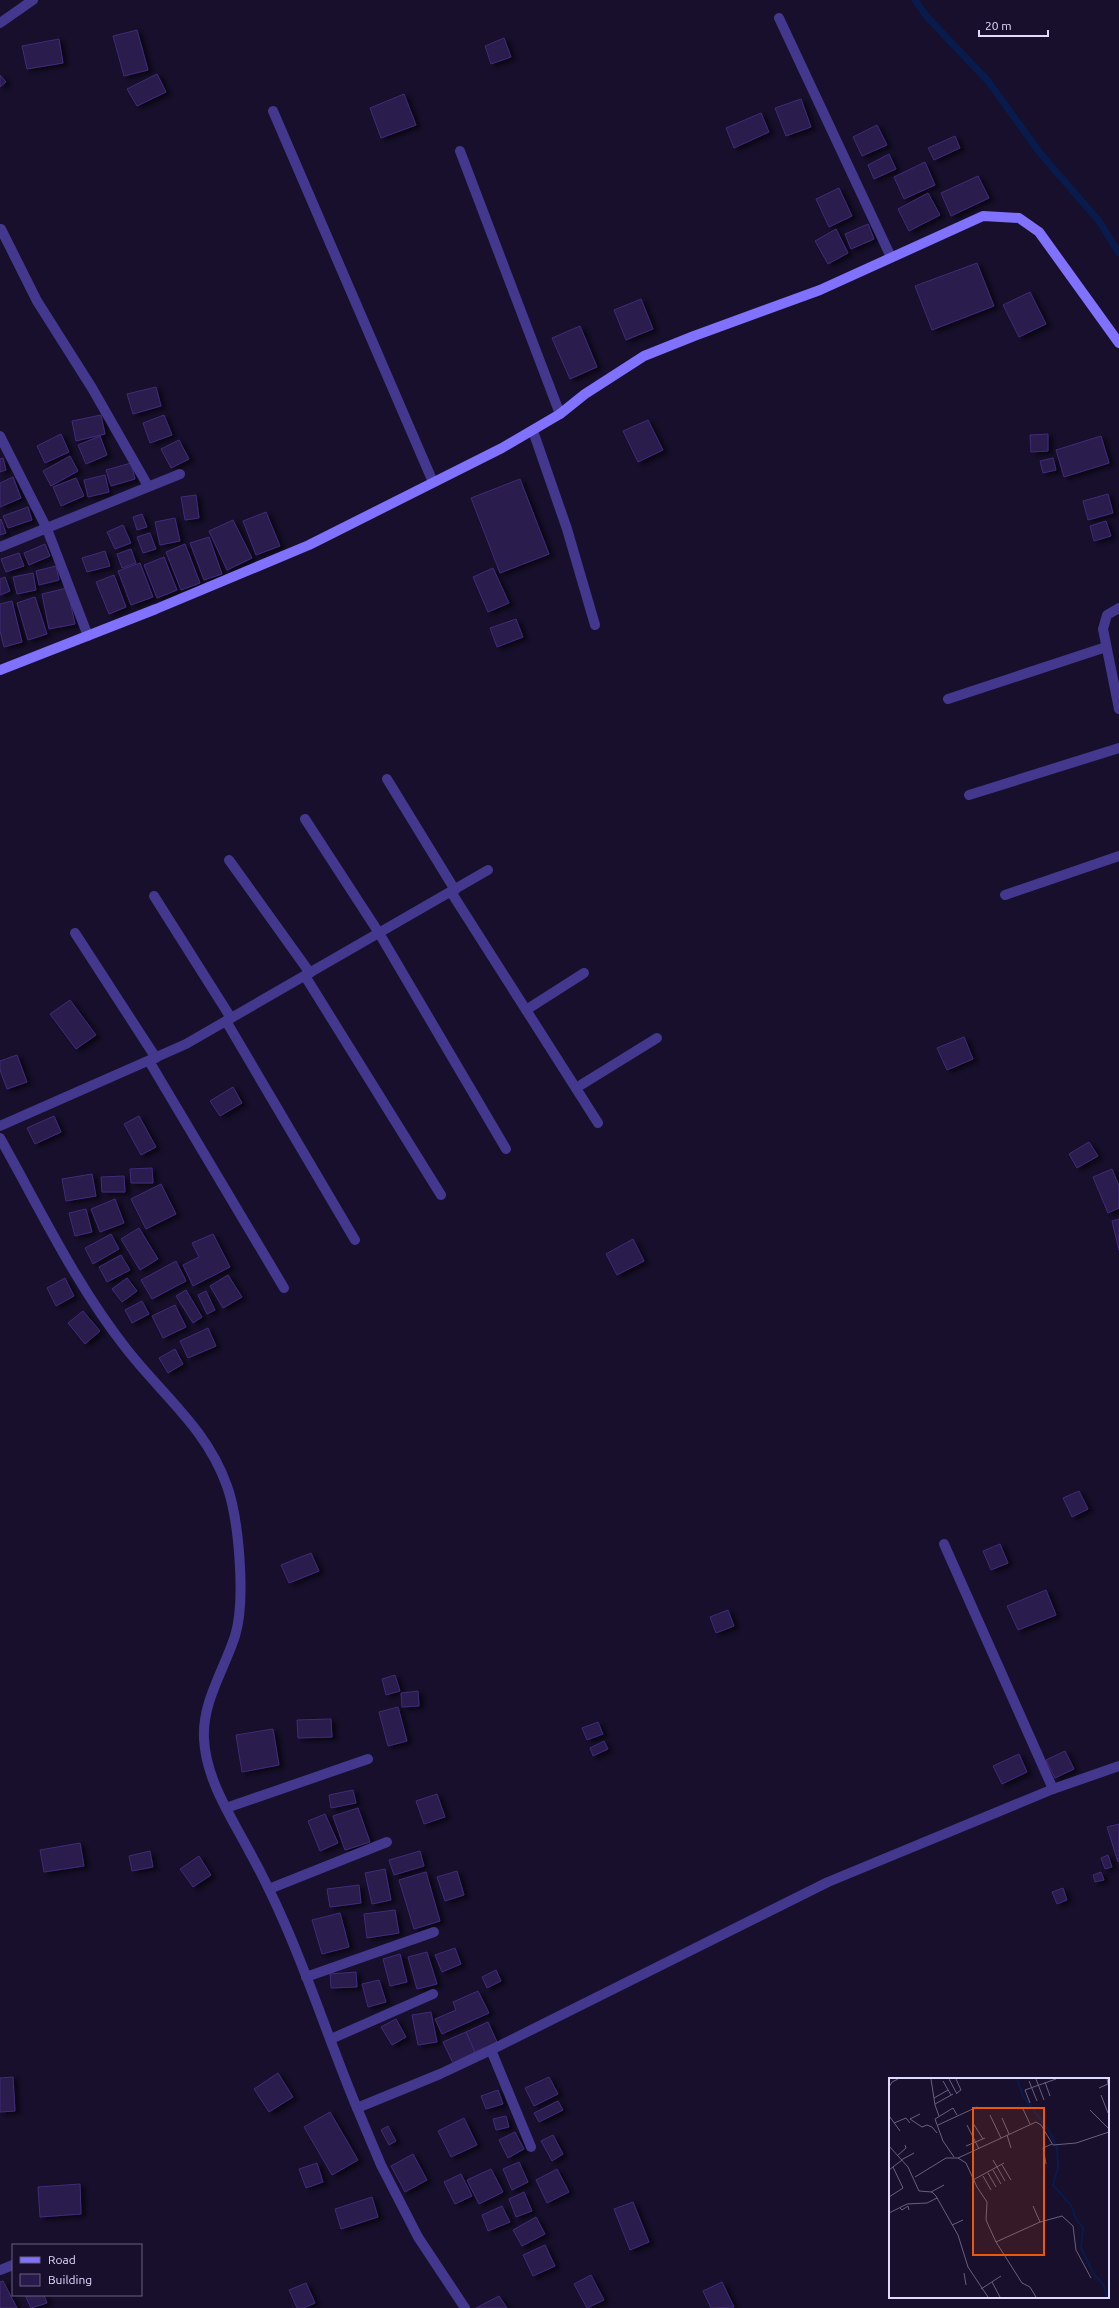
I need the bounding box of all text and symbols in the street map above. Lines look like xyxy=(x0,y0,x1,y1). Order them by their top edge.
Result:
scale bar xyxy=(979,12,1048,38)
text: 20 m xyxy=(985,19,1012,32)
inset map xyxy=(889,2078,1109,2298)
legend xyxy=(12,2244,142,2296)
text: Road xyxy=(48,2253,76,2266)
text: Building xyxy=(48,2273,92,2286)

